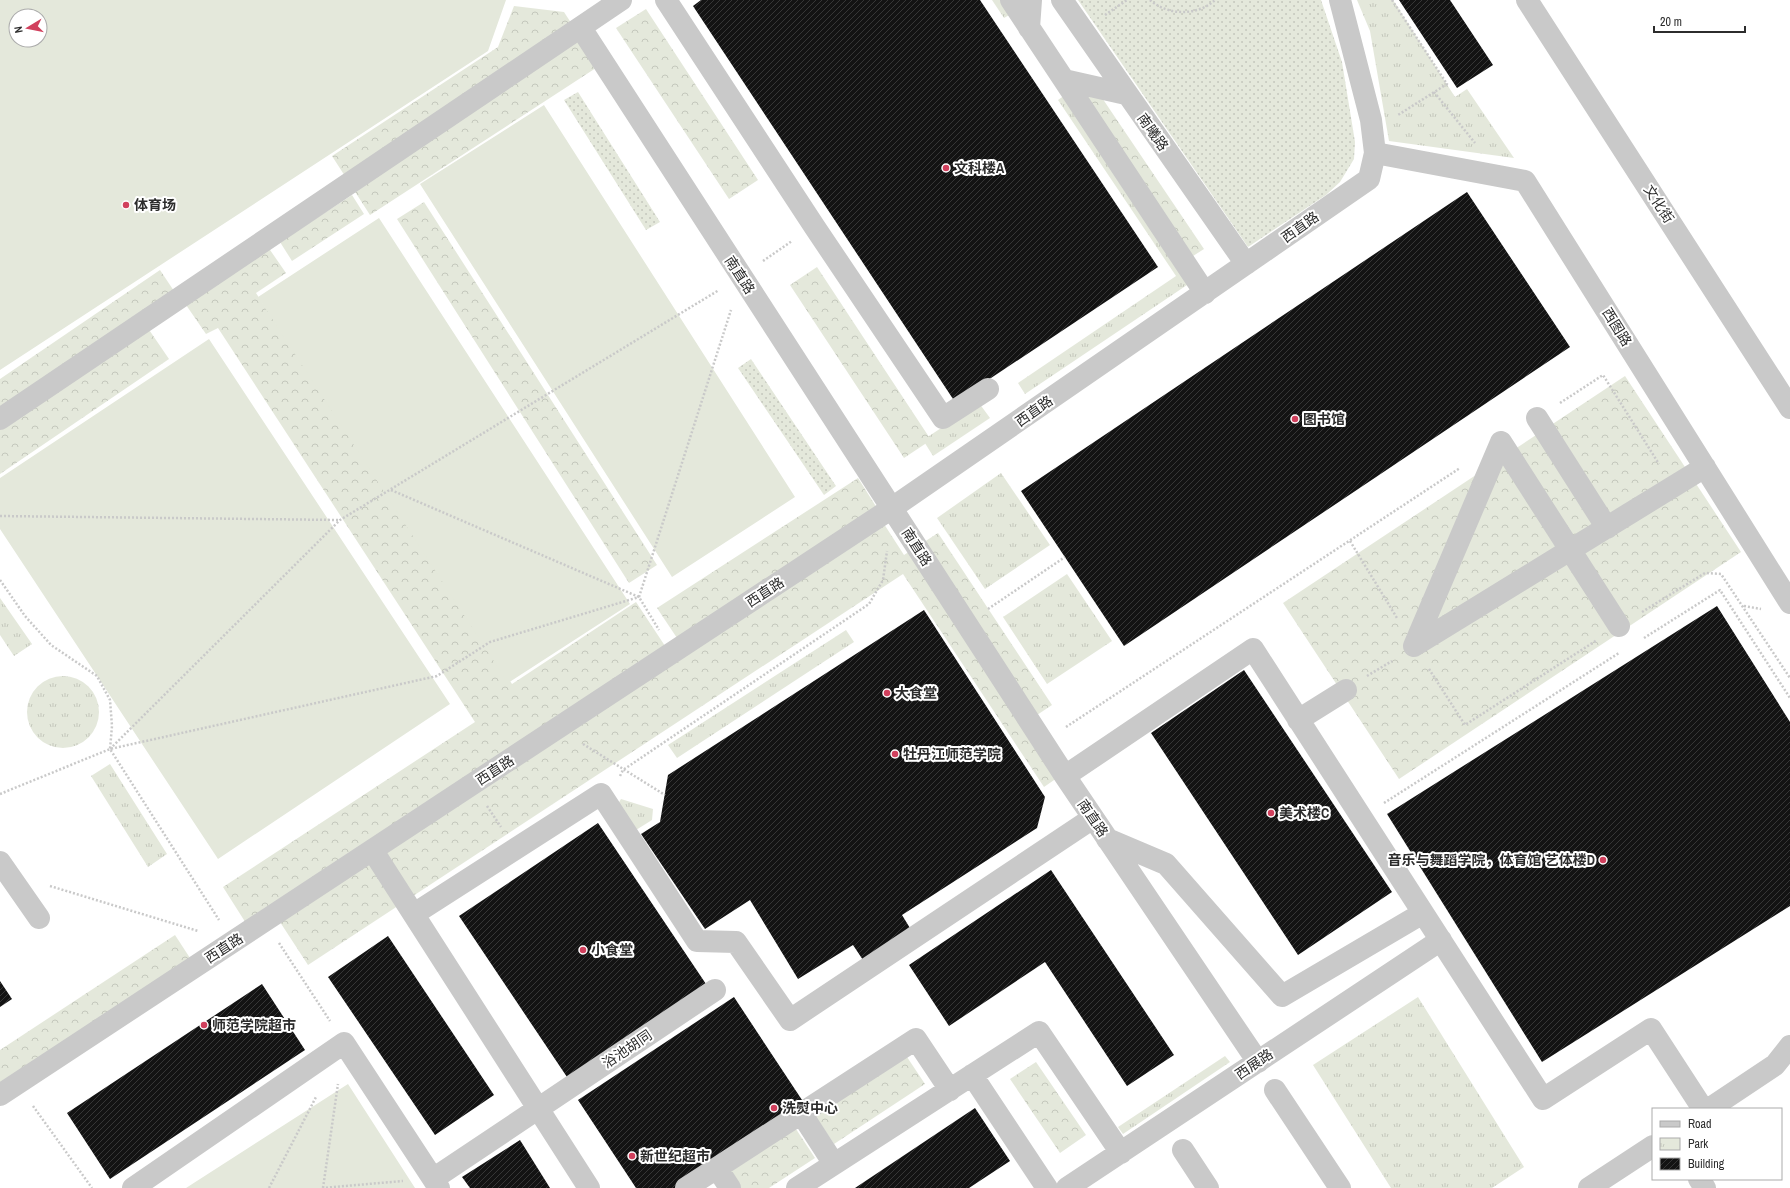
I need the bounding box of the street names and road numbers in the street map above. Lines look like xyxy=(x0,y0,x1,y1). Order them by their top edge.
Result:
street label: 南曦路 xyxy=(1134,110,1172,154)
street label: 文化街 xyxy=(1640,181,1678,227)
street label: 西直路 xyxy=(1278,208,1322,246)
street label: 南直路 xyxy=(721,252,759,298)
street label: 西图路 xyxy=(1598,304,1636,350)
street label: 西直路 xyxy=(1012,392,1056,430)
street label: 南直路 xyxy=(898,524,936,570)
street label: 西直路 xyxy=(742,573,788,611)
street label: 西直路 xyxy=(472,751,518,789)
street label: 南直路 xyxy=(1074,796,1112,840)
street label: 西直路 xyxy=(201,929,247,967)
street label: 浴池胡同 xyxy=(599,1026,655,1072)
street label: 西展路 xyxy=(1232,1045,1276,1083)

